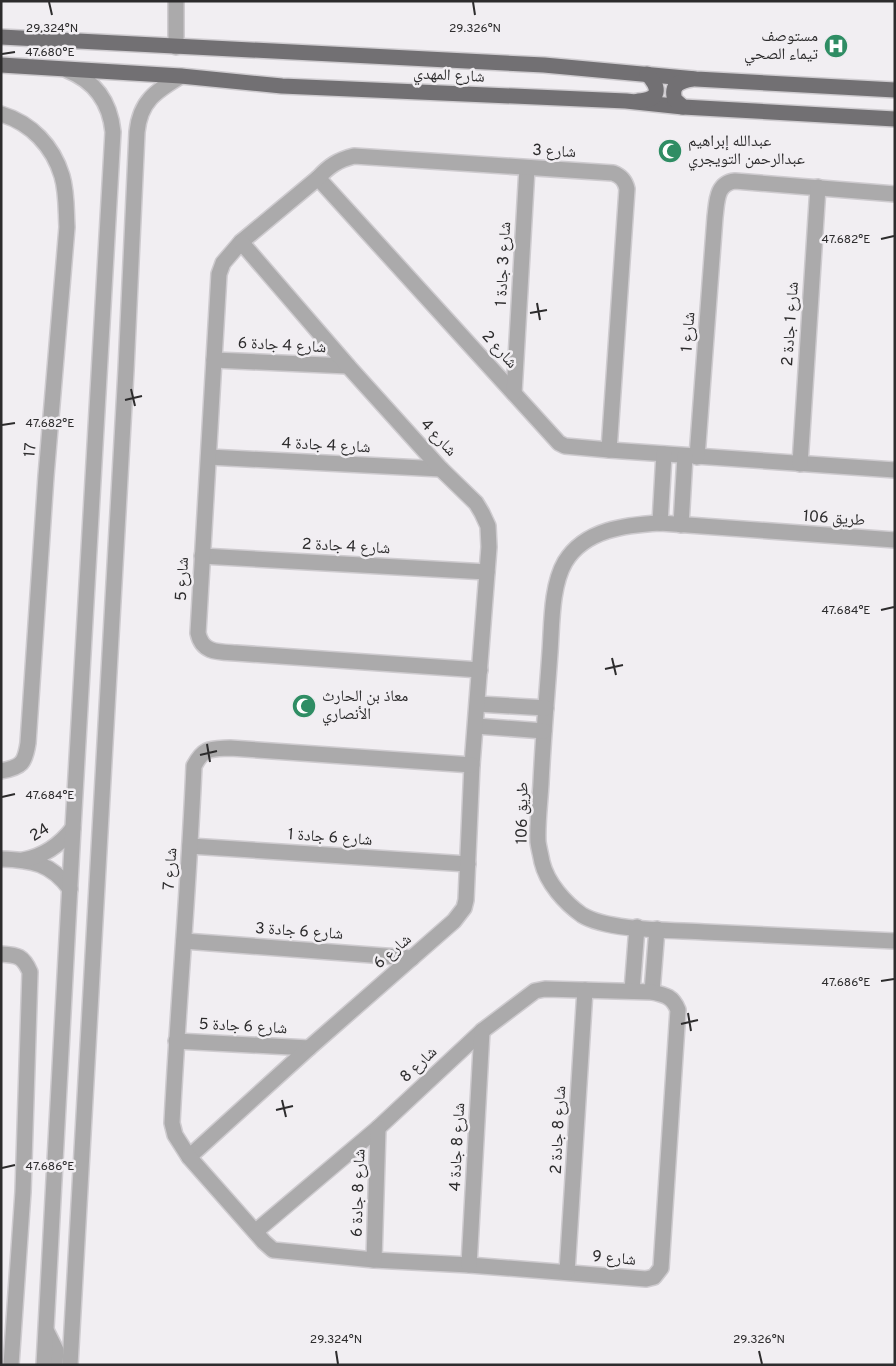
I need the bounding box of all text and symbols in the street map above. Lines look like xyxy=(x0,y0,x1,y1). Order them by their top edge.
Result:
text: 29.324°N xyxy=(26,21,78,37)
text: 29.326°N xyxy=(449,21,501,37)
place label: مستوصف تيماء الصحي xyxy=(744,27,818,66)
hospital icon: مستوصف تيماء الصحي xyxy=(823,33,849,59)
text: 47.680°E xyxy=(25,45,75,61)
street label: شارع المهدي xyxy=(413,64,485,89)
place label: عبدالله إبراهيم عبدالرحمن التويجري xyxy=(688,132,805,171)
mosque icon: عبدالله إبراهيم عبدالرحمن التويجري xyxy=(657,138,683,164)
street label: شارع 3 xyxy=(532,141,576,163)
street label: شارع 3 جادة 1 xyxy=(492,221,516,307)
text: 47.682°E xyxy=(822,232,870,248)
street label: شارع 1 جادة 2 xyxy=(778,281,804,367)
street label: شارع 1 xyxy=(678,311,700,353)
street label: شارع 2 xyxy=(477,327,521,373)
street label: شارع 4 جادة 6 xyxy=(237,334,327,358)
street label: شارع 4 xyxy=(416,415,460,461)
text: 47.682°E xyxy=(26,416,74,432)
street label: شارع 4 جادة 4 xyxy=(281,434,371,458)
street label: 17 xyxy=(20,442,42,458)
street label: طريق 106 xyxy=(802,507,866,531)
street label: شارع 4 جادة 2 xyxy=(301,535,391,559)
street label: شارع 5 xyxy=(172,556,194,602)
text: 47.684°E xyxy=(821,603,871,619)
place label: معاذ بن الحارث الأنصاري xyxy=(322,687,408,726)
mosque icon: معاذ بن الحارث الأنصاري xyxy=(291,693,317,719)
street label: طريق 106 xyxy=(512,782,534,844)
text: 47.684°E xyxy=(25,788,75,804)
street label: 24 xyxy=(26,819,54,847)
street label: شارع 6 جادة 1 xyxy=(287,825,373,851)
street label: شارع 7 xyxy=(160,847,182,891)
street label: شارع 6 جادة 3 xyxy=(254,919,344,945)
street label: شارع 6 xyxy=(370,930,416,974)
text: 47.686°E xyxy=(822,975,870,991)
street label: شارع 6 جادة 5 xyxy=(198,1015,288,1039)
street label: شارع 8 xyxy=(396,1043,442,1087)
street label: شارع 8 جادة 2 xyxy=(547,1085,571,1175)
street label: شارع 8 جادة 4 xyxy=(446,1102,470,1192)
street label: شارع 8 جادة 6 xyxy=(347,1148,371,1238)
text: 47.686°E xyxy=(26,1159,74,1175)
street label: شارع 9 xyxy=(591,1247,637,1271)
text: 29.324°N xyxy=(310,1332,362,1348)
text: 29.326°N xyxy=(733,1332,785,1348)

